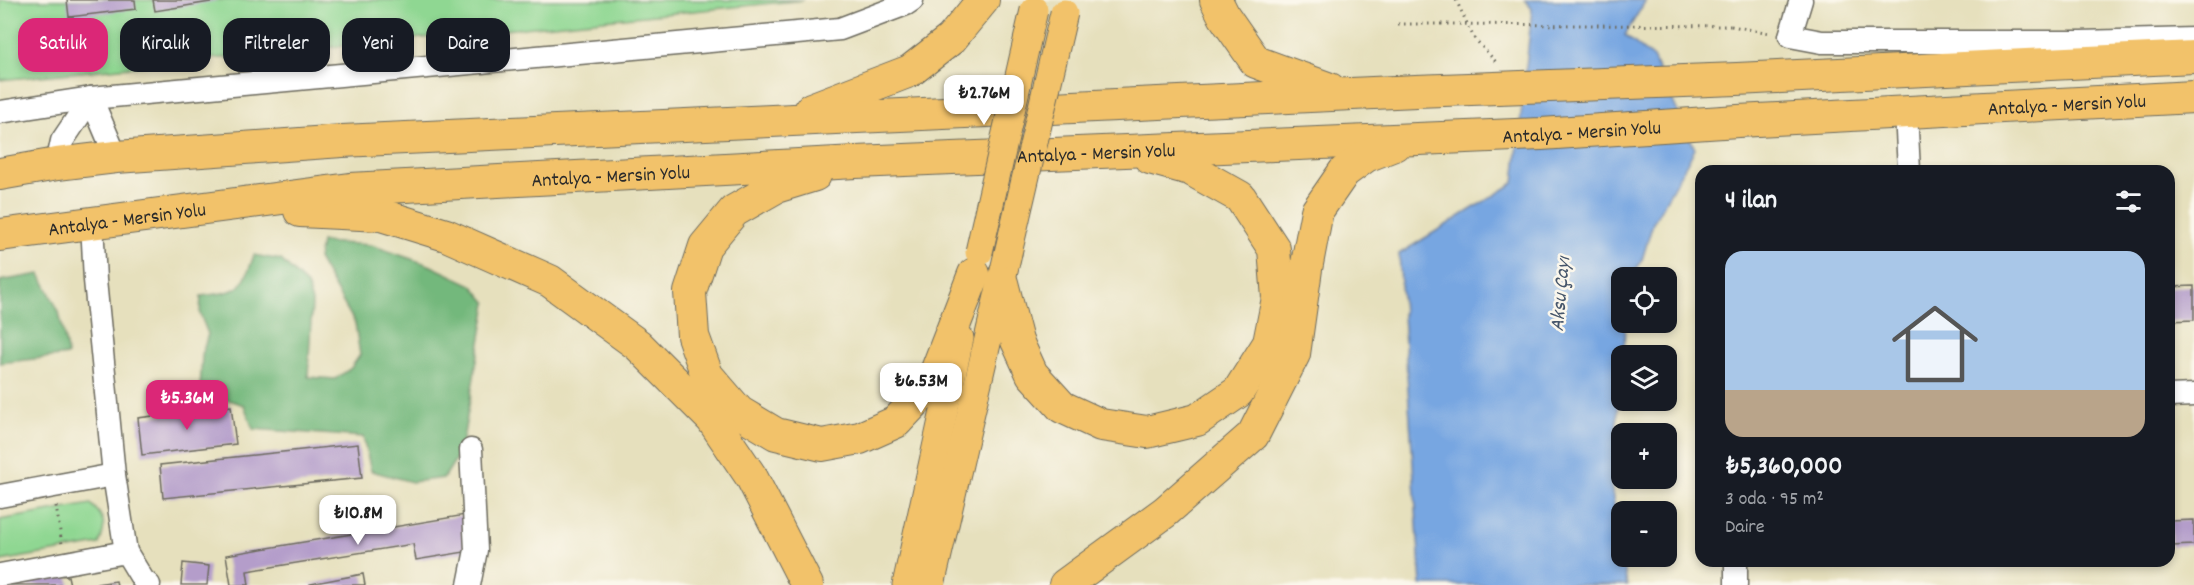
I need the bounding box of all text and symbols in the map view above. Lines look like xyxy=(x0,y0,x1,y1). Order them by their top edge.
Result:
chip: Satılık xyxy=(18,18,108,72)
chip: Kiralık xyxy=(120,18,211,72)
chip: Filtreler xyxy=(223,18,330,72)
chip: Yeni xyxy=(342,18,414,72)
chip: Daire xyxy=(426,18,510,72)
pin: ₺2.76M xyxy=(935,75,1033,126)
text: ₺2.76M xyxy=(958,80,1010,108)
street label: Antalya - Mersin Yolu xyxy=(1987,89,2147,125)
street label: Antalya - Mersin Yolu xyxy=(1502,115,1662,153)
street label: Antalya - Mersin Yolu xyxy=(1016,138,1176,172)
street label: Antalya - Mersin Yolu xyxy=(531,160,691,196)
text: 4 ilan xyxy=(1725,183,1777,220)
icon: filters xyxy=(2112,185,2145,218)
street label: Antalya - Mersin Yolu xyxy=(47,197,208,246)
water label: Aksu Çayı xyxy=(1544,255,1580,333)
map controls xyxy=(1611,267,1677,567)
button: locate xyxy=(1611,267,1677,333)
icon: home xyxy=(1881,290,1989,398)
button: layers xyxy=(1611,345,1677,411)
pin: ₺6.53M xyxy=(872,363,970,414)
text: ₺6.53M xyxy=(894,368,948,396)
pin: ₺5.36M xyxy=(138,380,236,431)
text: ₺5.36M xyxy=(160,385,214,413)
button: + xyxy=(1611,423,1677,489)
text: ₺5,360,000 xyxy=(1725,449,1842,486)
text: 3 oda · 95 m² xyxy=(1725,486,1824,514)
pin: ₺10.8M xyxy=(309,495,407,546)
text: ₺10.8M xyxy=(333,500,383,528)
button: − xyxy=(1611,501,1677,567)
text: Daire xyxy=(1725,514,1765,542)

